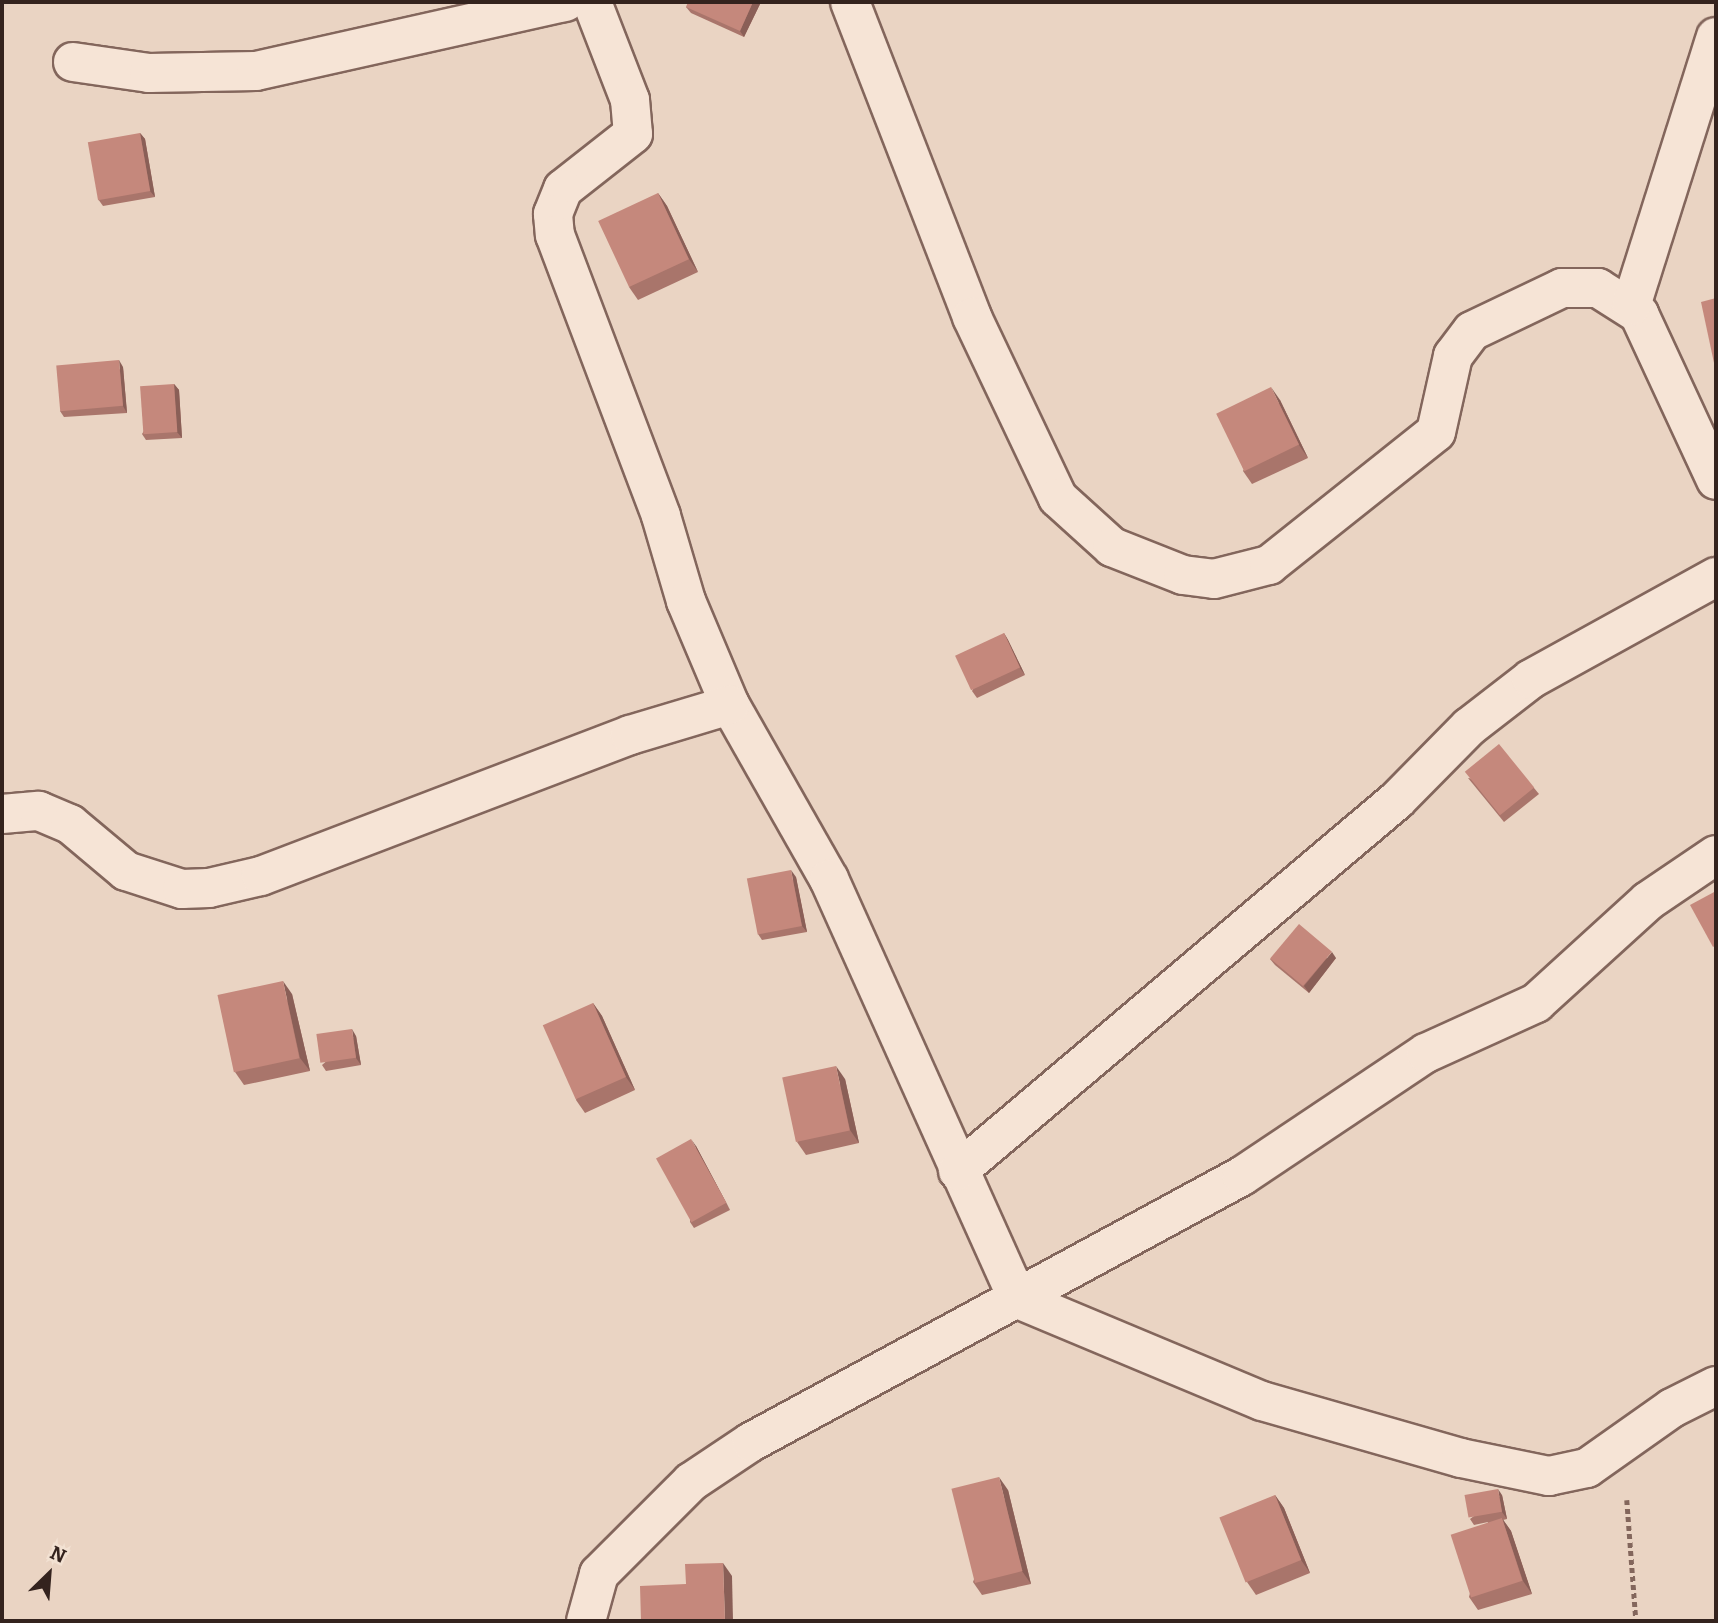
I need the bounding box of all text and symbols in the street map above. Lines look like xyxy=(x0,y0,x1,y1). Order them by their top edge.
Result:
north arrow xyxy=(14,1539,84,1609)
text: N xyxy=(47,1541,70,1568)

